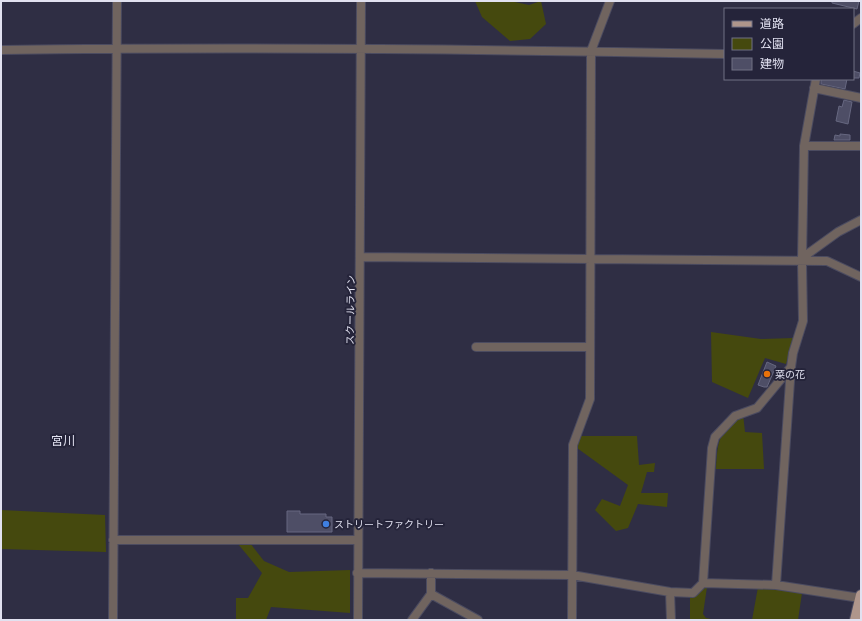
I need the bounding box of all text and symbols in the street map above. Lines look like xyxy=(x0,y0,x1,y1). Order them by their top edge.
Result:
legend xyxy=(724,8,854,80)
text: 道路 xyxy=(760,15,784,32)
text: 公園 xyxy=(760,35,784,52)
text: 建物 xyxy=(760,55,784,72)
street label: スクールライン xyxy=(342,275,358,345)
place label: 菜の花 xyxy=(775,367,805,381)
marker: 菜の花 xyxy=(762,369,772,379)
district label: 宮川 xyxy=(51,432,75,449)
place label: ストリートファクトリー xyxy=(334,517,444,531)
marker: ストリートファクトリー xyxy=(321,519,331,529)

